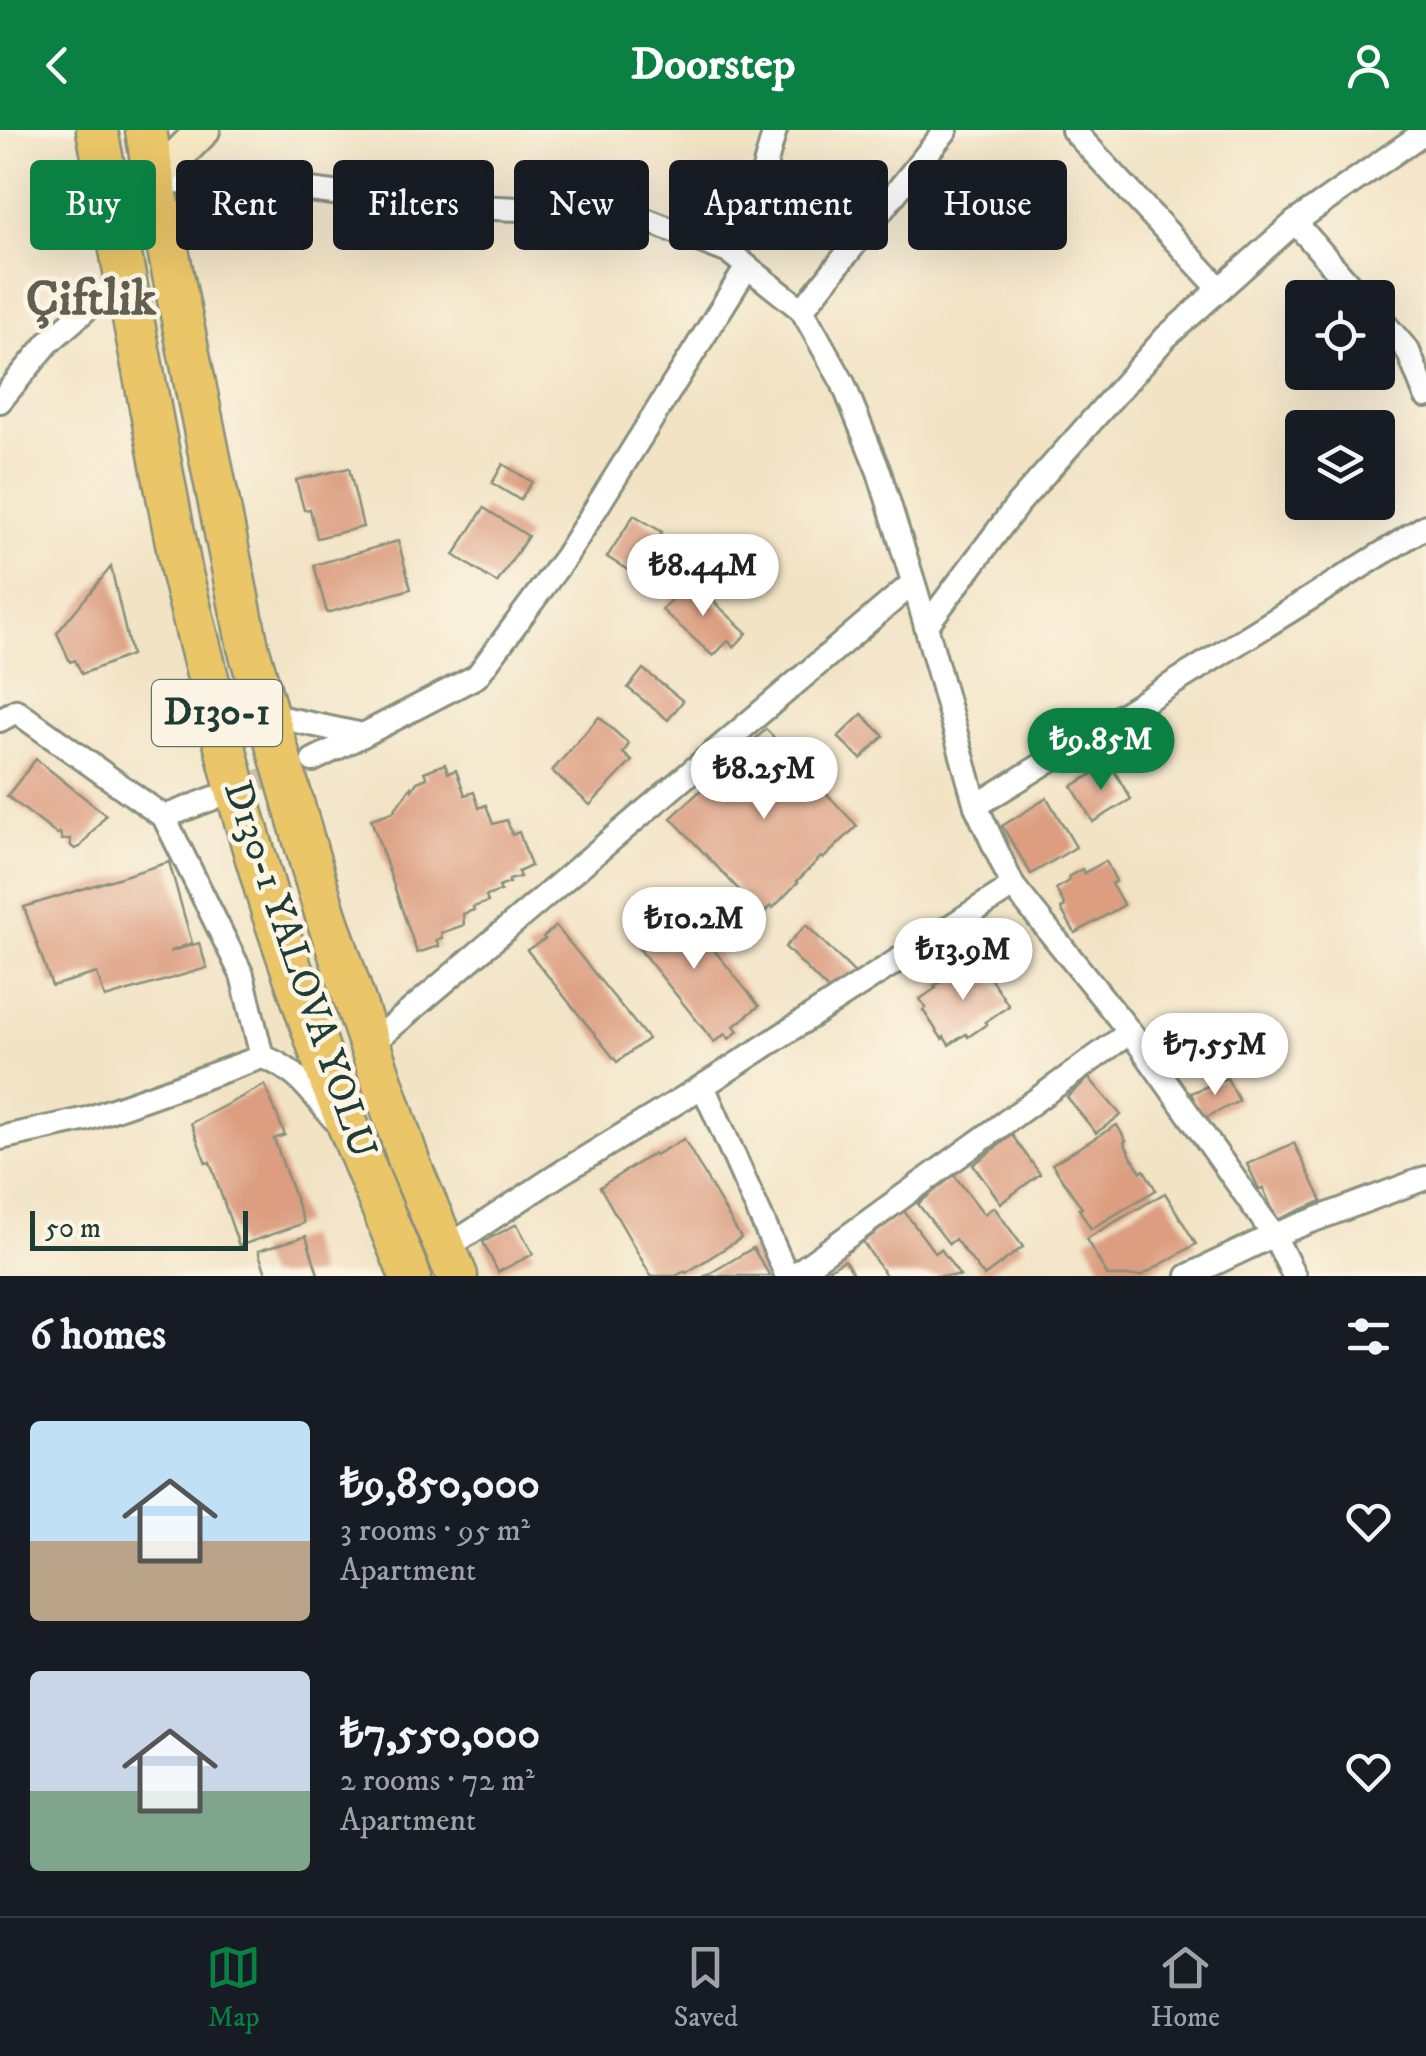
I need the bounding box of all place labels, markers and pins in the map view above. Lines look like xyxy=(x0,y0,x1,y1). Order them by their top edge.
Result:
pin: ₺8.44M xyxy=(622,534,784,619)
pin: ₺9.85M xyxy=(1020,708,1182,793)
pin: ₺8.25M xyxy=(683,737,845,822)
pin: ₺10.2M xyxy=(613,887,775,972)
pin: ₺13.9M xyxy=(882,918,1044,1003)
pin: ₺7.55M xyxy=(1134,1013,1296,1098)

